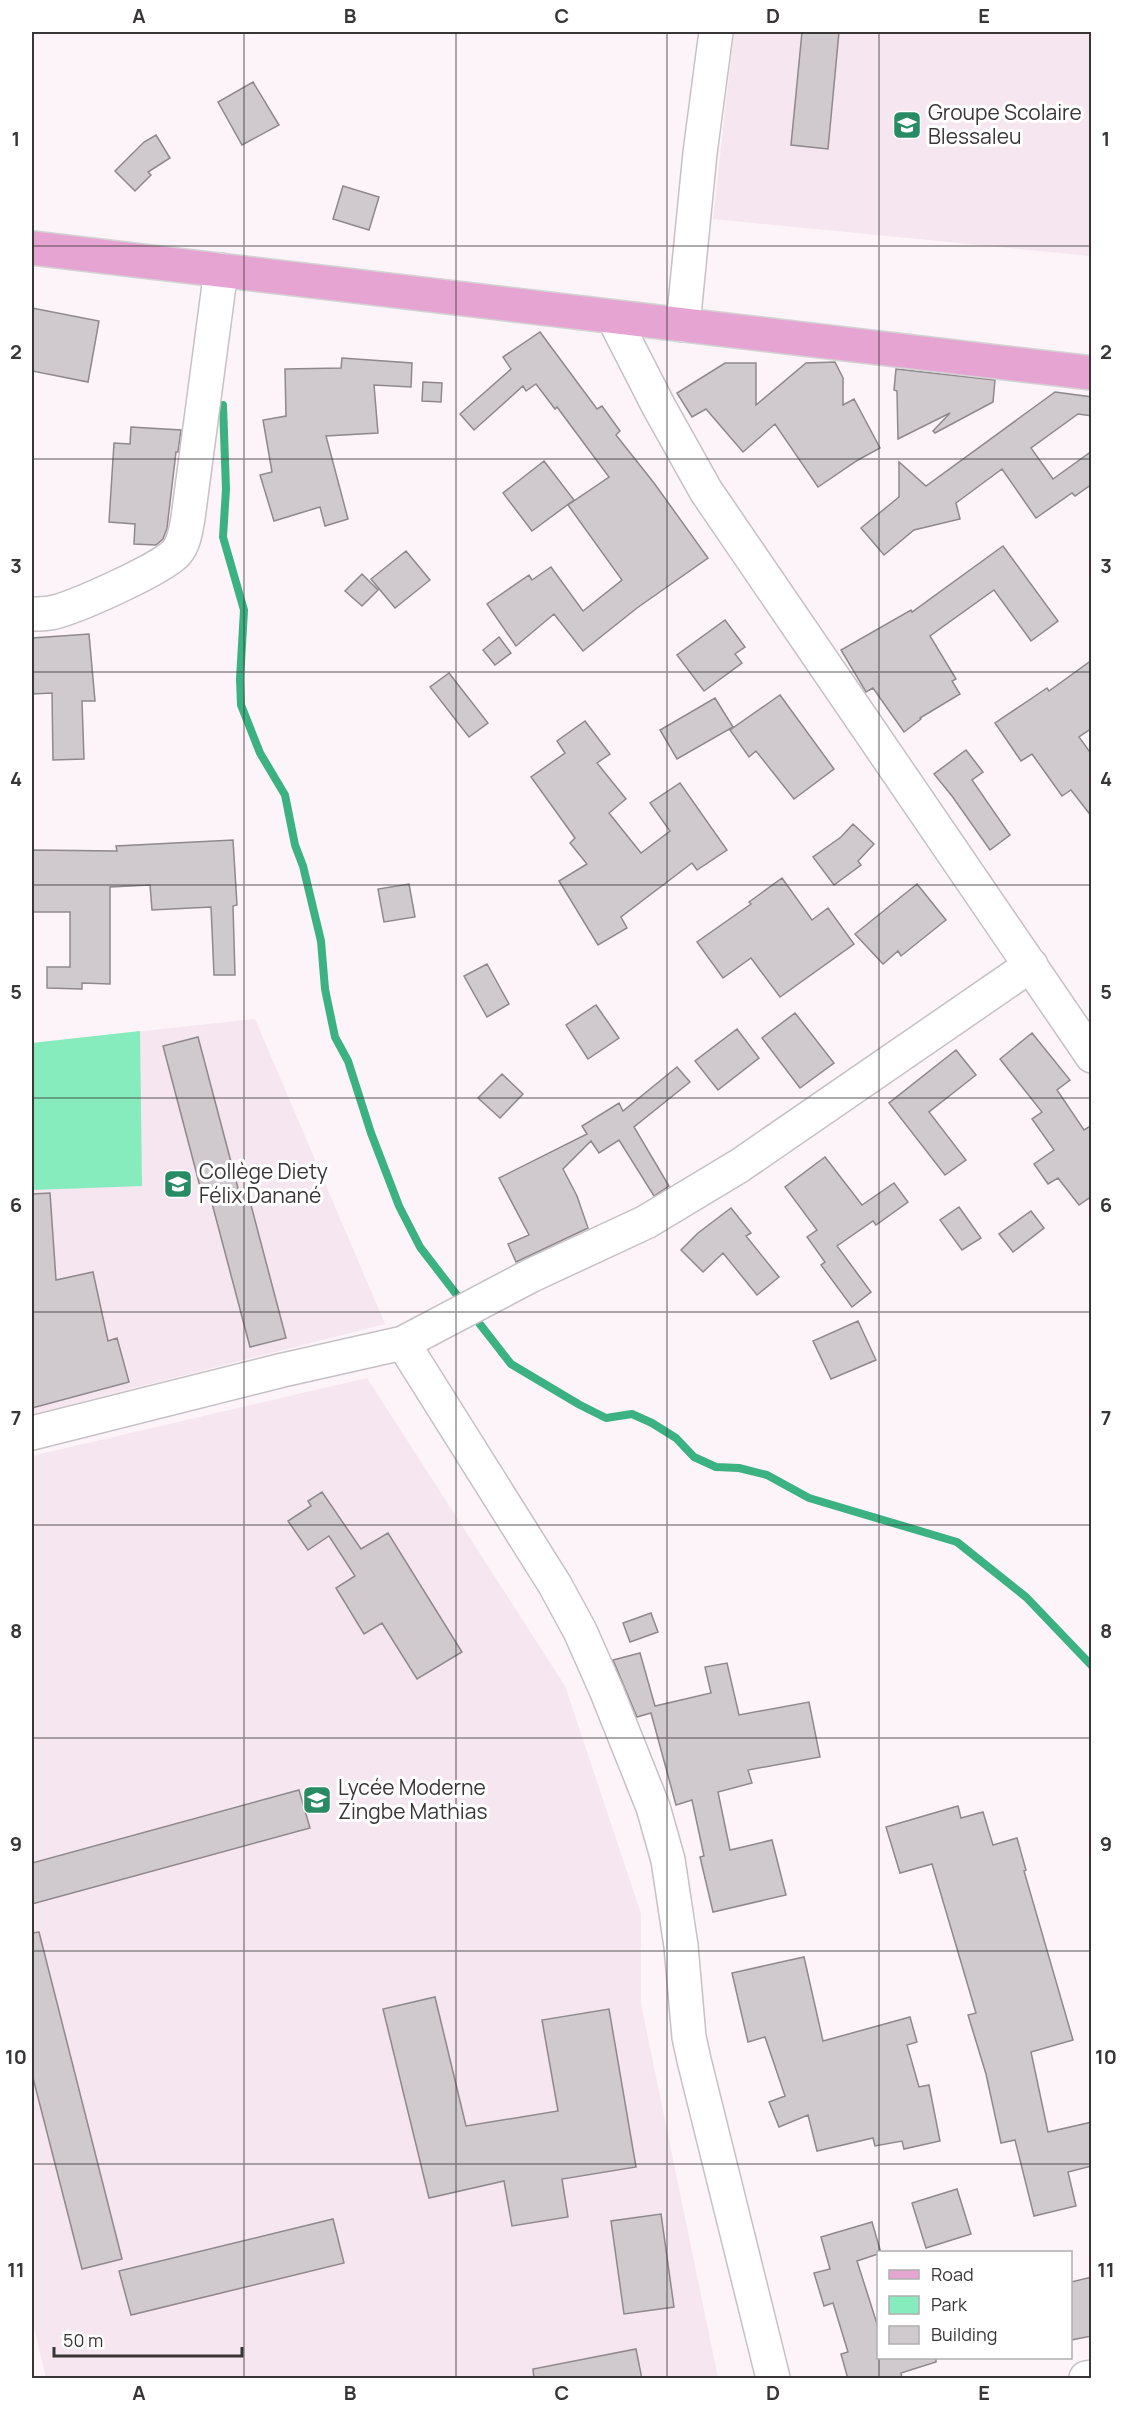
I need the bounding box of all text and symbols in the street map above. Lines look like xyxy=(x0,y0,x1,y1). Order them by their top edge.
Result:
text: A xyxy=(132,2,146,29)
text: B xyxy=(344,2,357,29)
text: C xyxy=(555,2,569,29)
text: D xyxy=(766,2,780,29)
text: E xyxy=(978,2,990,29)
place label: Groupe Scolaire Blessaleu xyxy=(928,98,1082,150)
school or university icon: Groupe Scolaire Blessaleu xyxy=(891,109,923,141)
text: 1 xyxy=(12,125,20,152)
text: 1 xyxy=(1102,125,1110,152)
text: 2 xyxy=(10,338,22,365)
text: 2 xyxy=(1100,338,1112,365)
text: 3 xyxy=(10,552,22,579)
text: 3 xyxy=(1100,552,1112,579)
text: 4 xyxy=(10,765,22,792)
text: 4 xyxy=(1100,765,1112,792)
text: 5 xyxy=(10,978,22,1005)
text: 5 xyxy=(1100,978,1112,1005)
place label: Collège Diety Félix Danané xyxy=(199,1157,328,1209)
school or university icon: Collège Diety Félix Danané xyxy=(162,1168,194,1200)
text: 6 xyxy=(10,1191,22,1218)
text: 6 xyxy=(1100,1191,1112,1218)
text: 7 xyxy=(11,1404,21,1431)
text: 7 xyxy=(1101,1404,1111,1431)
text: 8 xyxy=(10,1617,22,1644)
text: 8 xyxy=(1100,1617,1112,1644)
place label: Lycée Moderne Zingbe Mathias xyxy=(338,1773,487,1825)
school or university icon: Lycée Moderne Zingbe Mathias xyxy=(301,1784,333,1816)
text: 9 xyxy=(10,1830,22,1857)
text: 9 xyxy=(1100,1830,1112,1857)
text: 10 xyxy=(5,2043,27,2070)
text: 10 xyxy=(1095,2043,1117,2070)
legend xyxy=(877,2251,1072,2359)
text: 11 xyxy=(7,2256,25,2283)
text: 11 xyxy=(1097,2256,1115,2283)
text: Road xyxy=(931,2262,974,2286)
text: Park xyxy=(931,2292,968,2316)
scale bar xyxy=(54,2320,242,2358)
text: Building xyxy=(931,2322,997,2346)
text: 50 m xyxy=(63,2328,103,2352)
text: A xyxy=(132,2379,146,2406)
text: B xyxy=(344,2379,357,2406)
text: C xyxy=(555,2379,569,2406)
text: D xyxy=(766,2379,780,2406)
text: E xyxy=(978,2379,990,2406)

